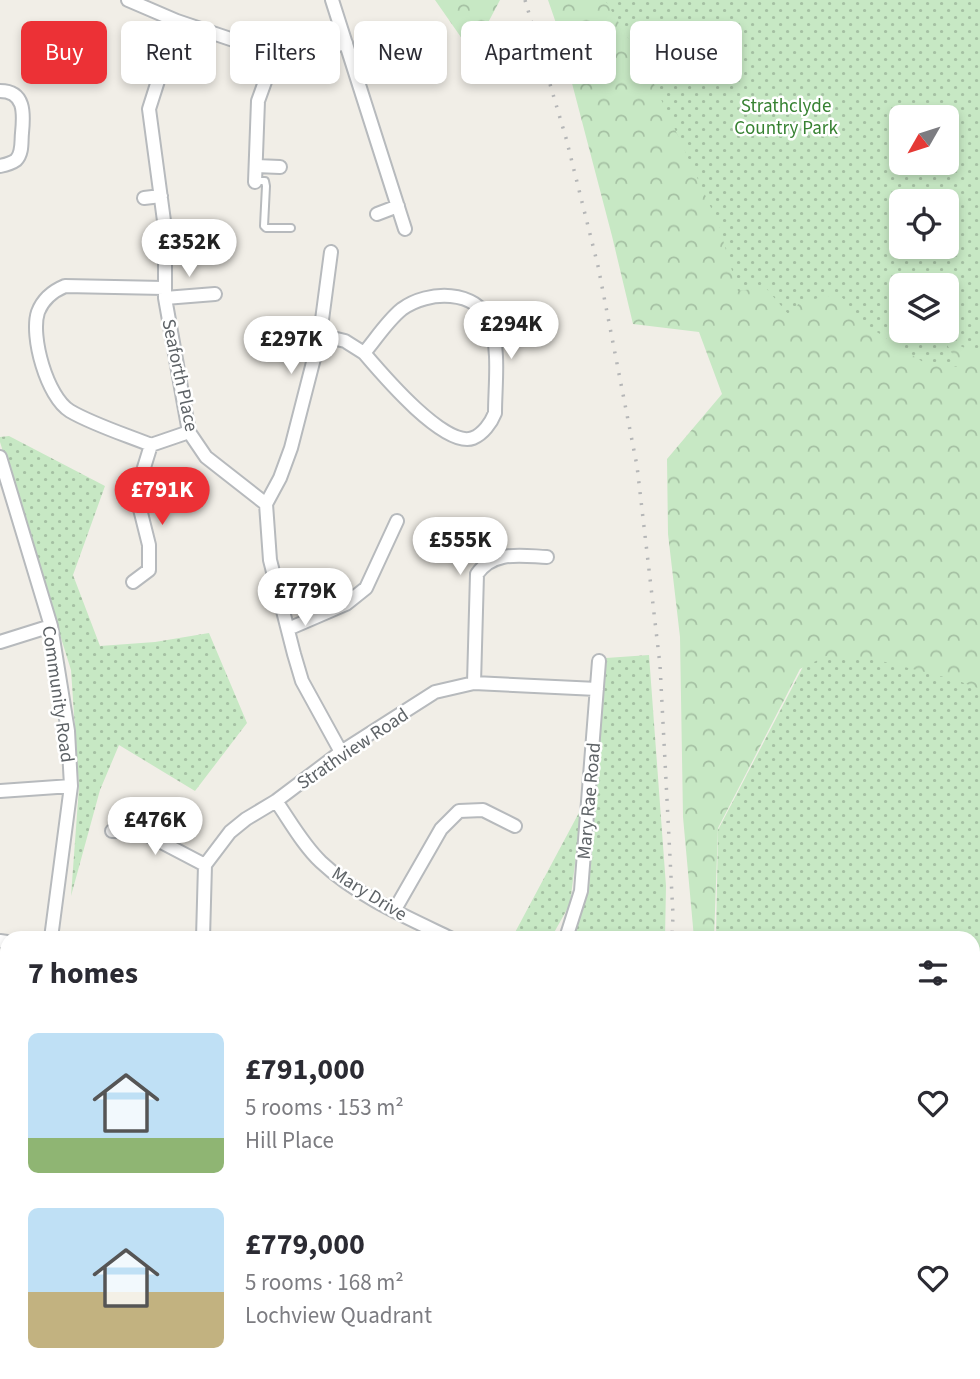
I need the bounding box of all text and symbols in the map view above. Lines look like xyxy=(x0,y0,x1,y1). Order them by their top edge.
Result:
chip: Buy xyxy=(21,21,107,84)
chip: Rent xyxy=(121,21,216,84)
chip: Filters xyxy=(230,21,340,84)
chip: New xyxy=(354,21,447,84)
chip: Apartment xyxy=(461,21,616,84)
chip: House xyxy=(630,21,742,84)
park label: Strathclyde Country Park xyxy=(734,93,838,142)
north arrow xyxy=(889,105,959,175)
map controls xyxy=(889,105,959,343)
button: locate xyxy=(889,189,959,259)
pin: £352K xyxy=(140,219,238,279)
text: £352K xyxy=(158,225,220,258)
button: layers xyxy=(889,273,959,343)
pin: £294K xyxy=(462,302,560,361)
text: £294K xyxy=(480,307,542,340)
street label: Seaforth Place xyxy=(154,316,205,434)
pin: £297K xyxy=(242,316,340,376)
text: £297K xyxy=(260,322,322,355)
pin: £791K xyxy=(113,468,211,527)
text: £791K xyxy=(131,473,193,506)
pin: £555K xyxy=(411,518,509,577)
text: £555K xyxy=(429,523,491,556)
pin: £779K xyxy=(256,568,354,628)
text: £779K xyxy=(274,574,336,607)
street label: Community Road xyxy=(35,624,80,764)
street label: Strathview Road xyxy=(292,702,414,797)
street label: Mary Rae Road xyxy=(571,741,608,861)
pin: £476K xyxy=(106,798,204,857)
text: £476K xyxy=(124,803,186,836)
street label: Mary Drive xyxy=(326,860,412,928)
text: 7 homes xyxy=(28,952,138,995)
icon: filters xyxy=(914,954,952,992)
text: £791,000 xyxy=(245,1048,365,1091)
icon: home xyxy=(84,1061,168,1145)
icon: heart xyxy=(914,1084,952,1122)
text: 5 rooms · 153 m² xyxy=(245,1091,404,1124)
text: Hill Place xyxy=(245,1124,334,1157)
text: £779,000 xyxy=(245,1223,365,1266)
icon: home xyxy=(84,1236,168,1320)
icon: heart xyxy=(914,1259,952,1297)
text: 5 rooms · 168 m² xyxy=(245,1266,404,1299)
text: Lochview Quadrant xyxy=(245,1299,432,1332)

